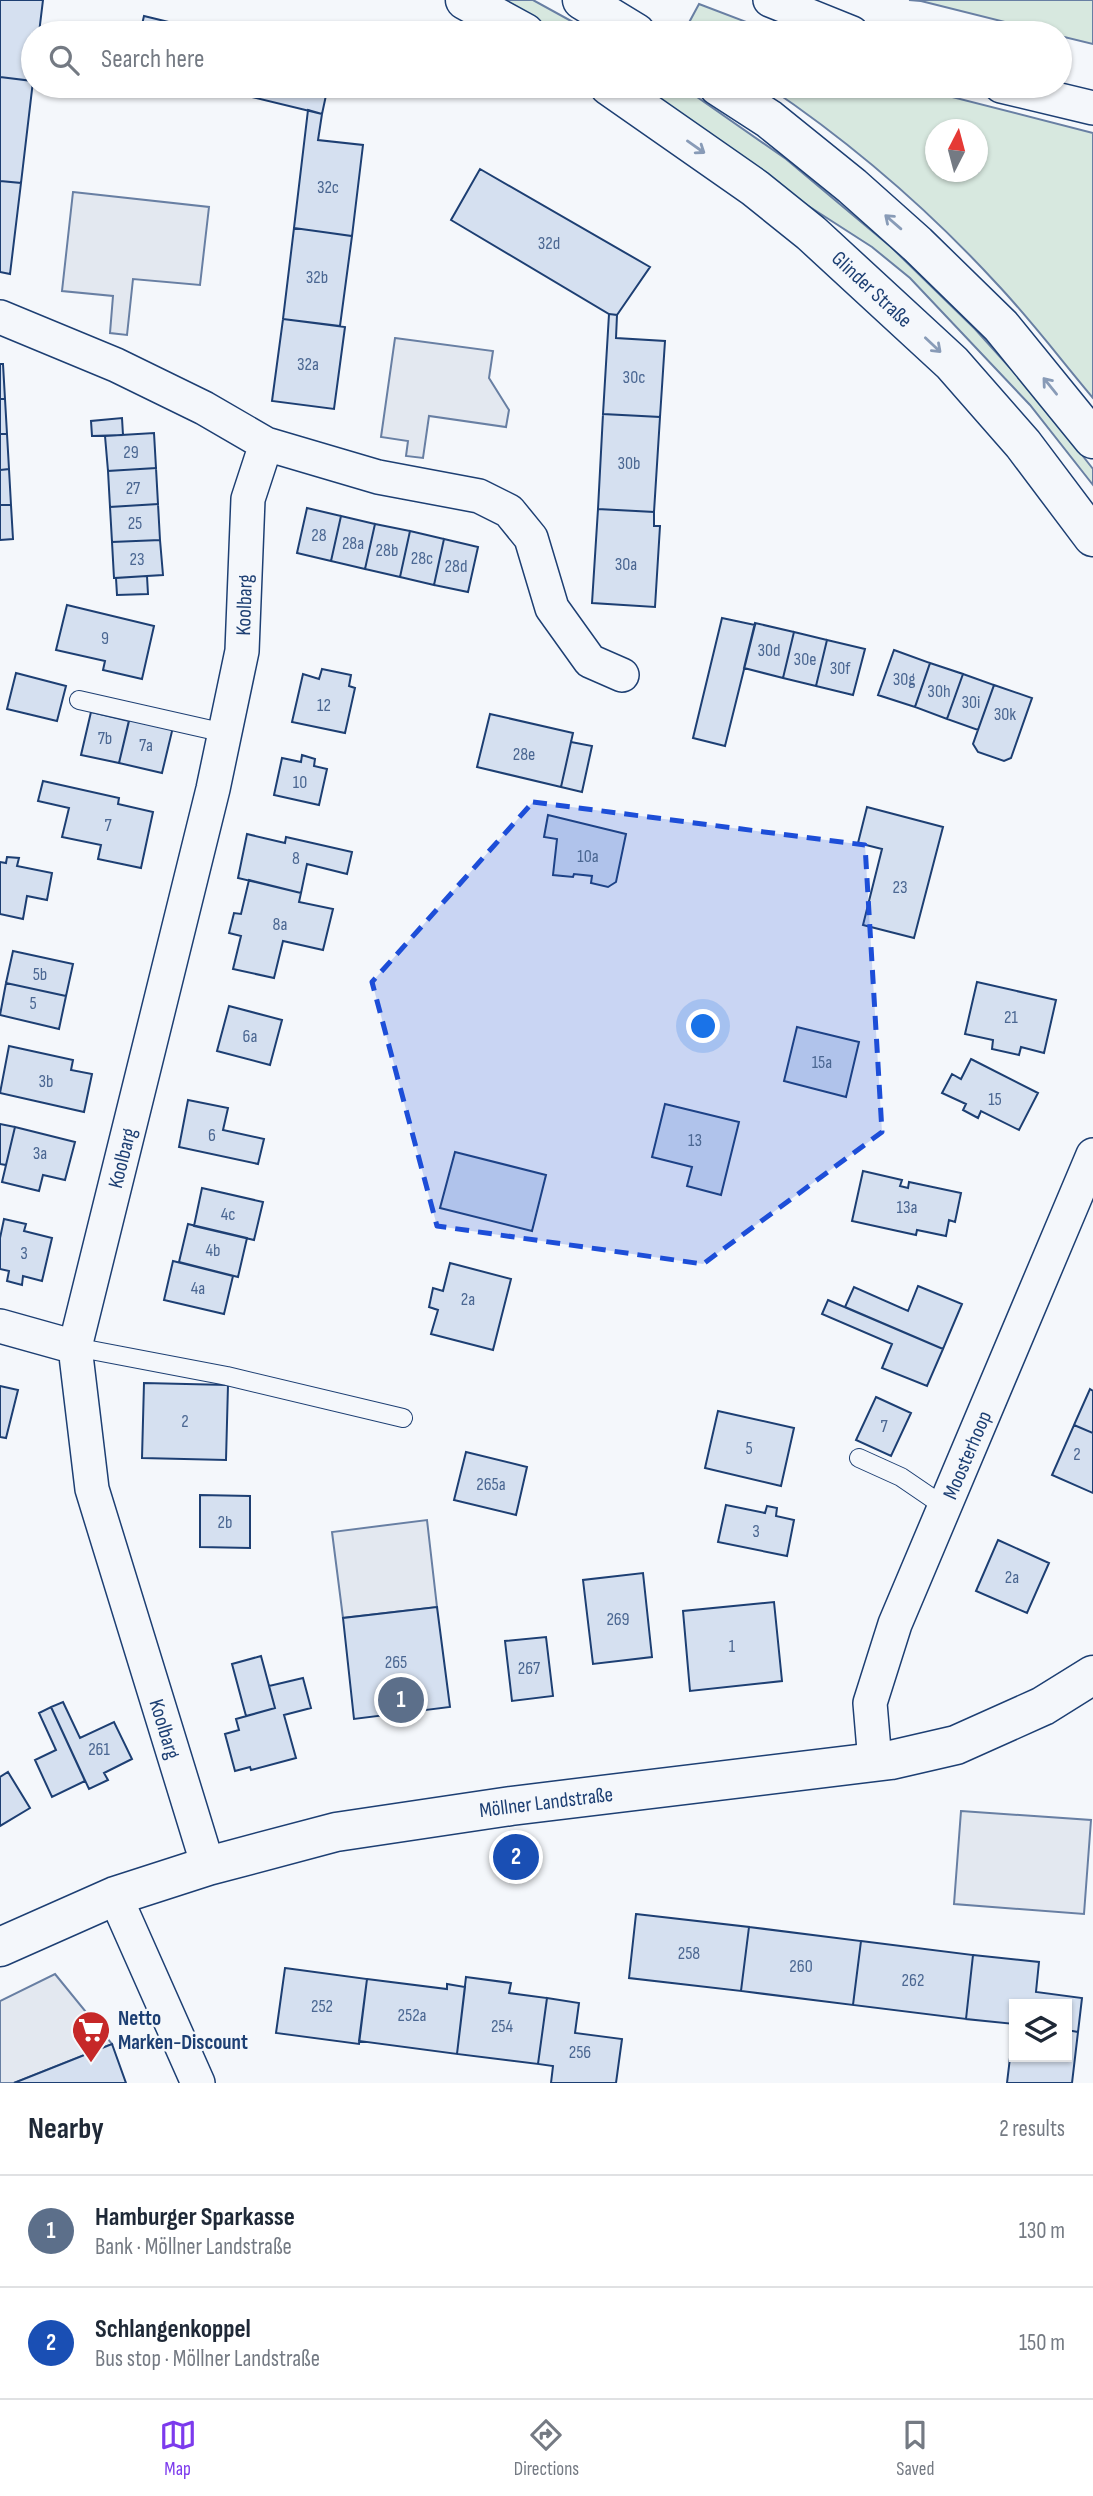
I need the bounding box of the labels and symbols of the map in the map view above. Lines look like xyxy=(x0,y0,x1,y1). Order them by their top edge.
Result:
north arrow xyxy=(925,119,988,182)
one-way arrow xyxy=(686,140,705,154)
house number: 32c xyxy=(317,177,339,198)
one-way arrow xyxy=(884,214,902,230)
house number: 32d xyxy=(538,233,560,254)
street label: Glinder Straße xyxy=(826,246,917,333)
house number: 32b xyxy=(306,267,328,288)
one-way arrow xyxy=(924,337,941,354)
house number: 32a xyxy=(297,354,319,375)
house number: 30c xyxy=(623,367,645,388)
one-way arrow xyxy=(1042,377,1058,395)
house number: 29 xyxy=(123,442,139,463)
house number: 30b xyxy=(617,453,641,474)
house number: 27 xyxy=(126,478,141,499)
house number: 25 xyxy=(128,513,142,534)
house number: 28 xyxy=(311,525,327,546)
house number: 28a xyxy=(342,533,364,554)
house number: 28b xyxy=(376,540,398,561)
house number: 28c xyxy=(411,548,433,569)
house number: 23 xyxy=(130,549,145,570)
house number: 30a xyxy=(615,554,637,575)
house number: 28d xyxy=(445,556,467,577)
street label: Koolbarg xyxy=(231,574,258,636)
house number: 9 xyxy=(101,628,109,649)
house number: 30d xyxy=(757,640,781,661)
house number: 30e xyxy=(794,649,816,670)
house number: 30f xyxy=(830,658,851,679)
house number: 30g xyxy=(893,669,915,690)
house number: 30h xyxy=(927,681,951,702)
house number: 30i xyxy=(962,692,980,713)
house number: 12 xyxy=(317,695,331,716)
house number: 30k xyxy=(994,704,1016,725)
house number: 7b xyxy=(98,728,112,749)
house number: 7a xyxy=(139,735,153,756)
house number: 28e xyxy=(513,744,535,765)
house number: 10 xyxy=(293,772,307,793)
house number: 7 xyxy=(104,815,112,836)
house number: 10a xyxy=(577,846,599,867)
house number: 8 xyxy=(292,848,300,869)
house number: 23 xyxy=(893,877,908,898)
house number: 8a xyxy=(273,914,287,935)
house number: 5b xyxy=(33,964,47,985)
house number: 5 xyxy=(29,993,37,1014)
house number: 21 xyxy=(1004,1007,1019,1028)
your location xyxy=(686,1009,720,1043)
house number: 6a xyxy=(243,1026,257,1047)
house number: 15a xyxy=(812,1052,832,1073)
house number: 3b xyxy=(38,1071,54,1092)
house number: 15 xyxy=(988,1089,1002,1110)
street label: Koolbarg xyxy=(103,1125,142,1191)
house number: 6 xyxy=(208,1125,216,1146)
house number: 13 xyxy=(688,1130,702,1151)
house number: 3a xyxy=(33,1143,47,1164)
house number: 13a xyxy=(897,1197,917,1218)
house number: 4c xyxy=(221,1204,235,1225)
house number: 4b xyxy=(206,1240,221,1261)
house number: 3 xyxy=(20,1243,28,1264)
house number: 4a xyxy=(191,1278,205,1299)
house number: 2a xyxy=(461,1289,475,1310)
street label: Moosterhoop xyxy=(938,1407,997,1503)
house number: 2 xyxy=(181,1411,189,1432)
house number: 7 xyxy=(880,1416,888,1437)
house number: 5 xyxy=(745,1438,753,1459)
house number: 2 xyxy=(1073,1444,1081,1465)
house number: 265a xyxy=(476,1474,506,1495)
house number: 2b xyxy=(218,1512,232,1533)
house number: 3 xyxy=(752,1521,760,1542)
house number: 2a xyxy=(1005,1567,1019,1588)
house number: 269 xyxy=(606,1609,630,1630)
house number: 1 xyxy=(729,1636,736,1657)
house number: 265 xyxy=(385,1652,407,1673)
house number: 267 xyxy=(518,1658,541,1679)
pin: 1 xyxy=(378,1674,424,1726)
street label: Koolbarg xyxy=(144,1696,185,1762)
house number: 261 xyxy=(88,1739,110,1760)
street label: Möllner Landstraße xyxy=(478,1782,614,1823)
pin: 2 xyxy=(493,1831,539,1883)
house number: 258 xyxy=(678,1943,700,1964)
house number: 260 xyxy=(789,1956,813,1977)
house number: 262 xyxy=(902,1970,924,1991)
house number: 252 xyxy=(311,1996,333,2017)
house number: 252a xyxy=(398,2005,427,2026)
place label: Netto Marken-Discount xyxy=(118,2006,248,2055)
supermarket icon: Netto Marken-Discount xyxy=(70,2009,112,2064)
house number: 254 xyxy=(491,2016,514,2037)
house number: 256 xyxy=(569,2042,591,2063)

